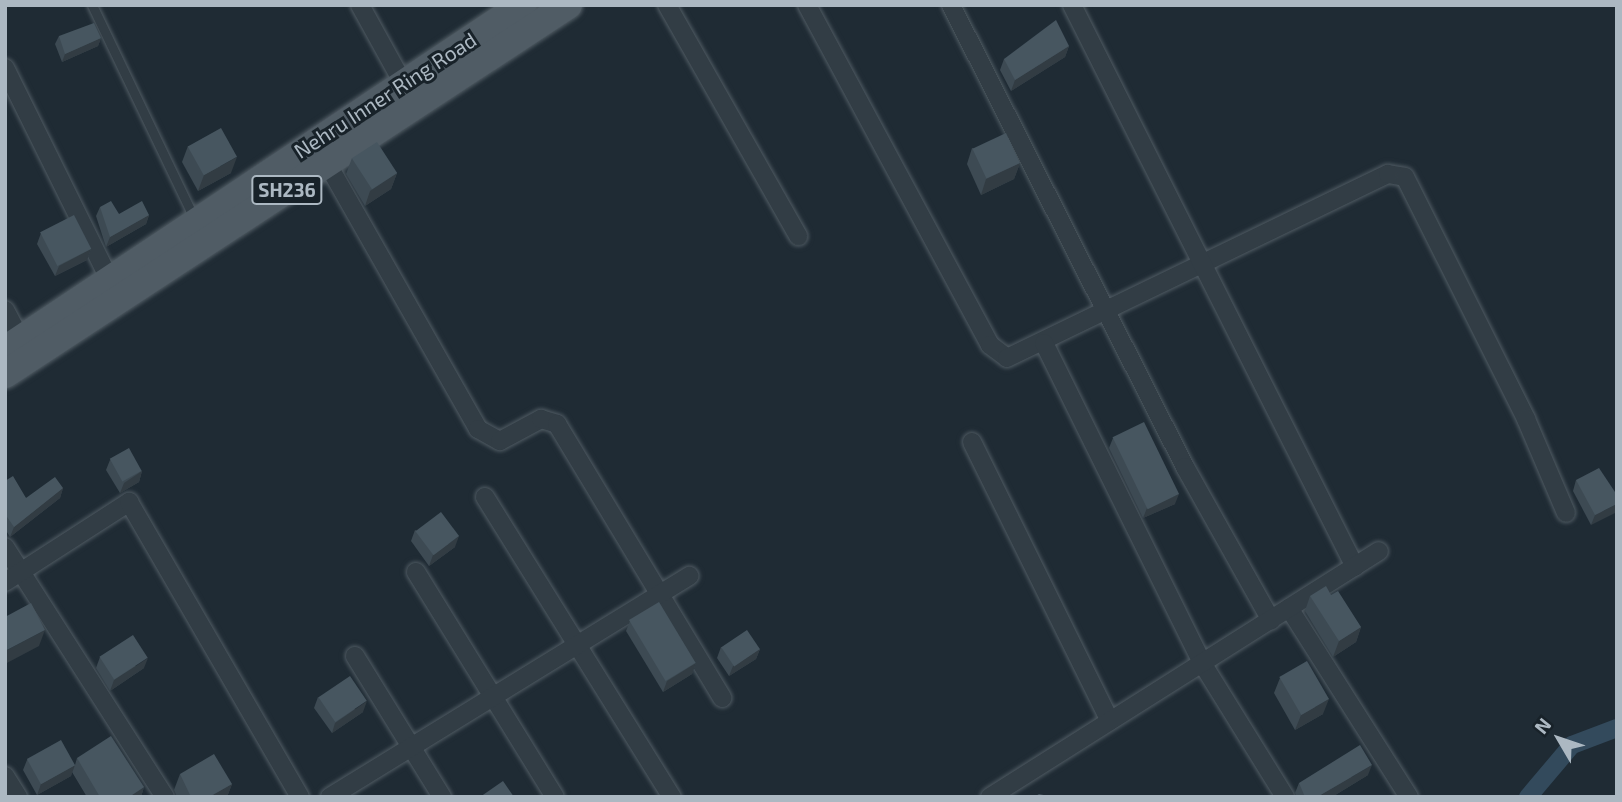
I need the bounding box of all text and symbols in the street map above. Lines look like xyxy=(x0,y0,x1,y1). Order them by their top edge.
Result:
street label: Nehru Inner Ring Road xyxy=(289,26,481,164)
road number: SH236 xyxy=(250,174,324,206)
north arrow xyxy=(1524,704,1594,774)
text: N xyxy=(1529,713,1556,738)

